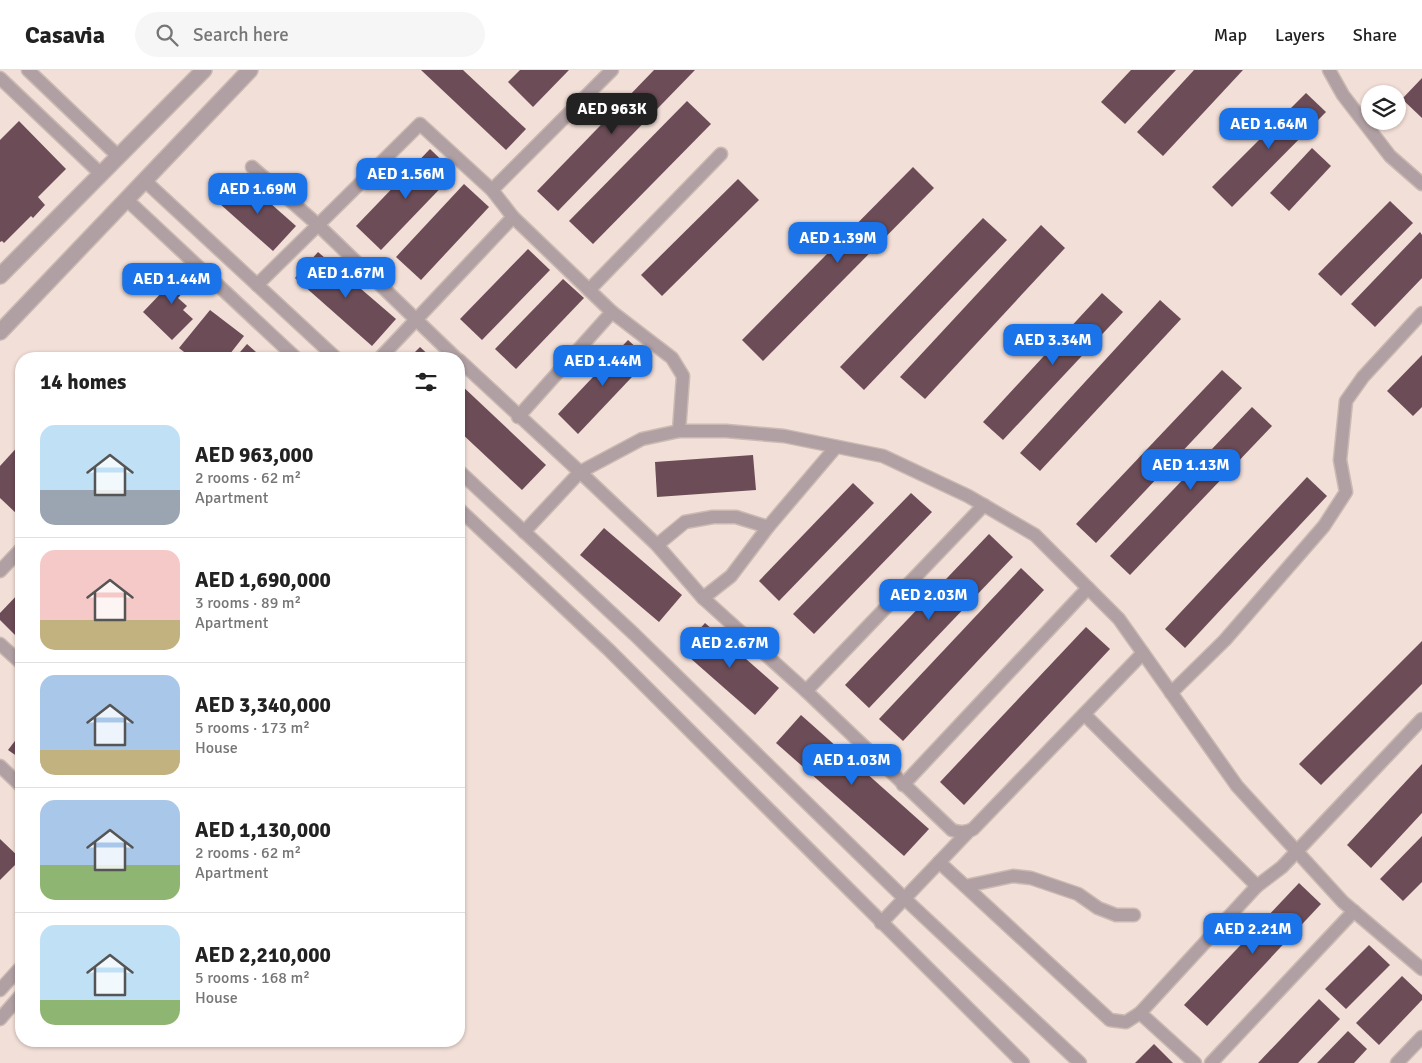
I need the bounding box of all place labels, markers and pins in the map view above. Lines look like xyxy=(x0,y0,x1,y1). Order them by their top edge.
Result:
pin: AED 963K xyxy=(560,92,664,135)
pin: AED 1.64M xyxy=(1212,108,1326,150)
pin: AED 1.56M xyxy=(349,158,463,200)
pin: AED 1.69M xyxy=(201,172,315,215)
pin: AED 1.39M xyxy=(781,222,895,264)
pin: AED 1.67M xyxy=(289,256,403,299)
pin: AED 1.44M xyxy=(115,262,229,305)
pin: AED 3.34M xyxy=(996,324,1110,366)
pin: AED 1.44M xyxy=(546,344,660,387)
pin: AED 1.13M xyxy=(1134,448,1248,491)
pin: AED 2.03M xyxy=(872,578,986,621)
pin: AED 2.67M xyxy=(673,626,787,669)
pin: AED 1.03M xyxy=(795,744,909,786)
pin: AED 2.21M xyxy=(1196,912,1310,955)

